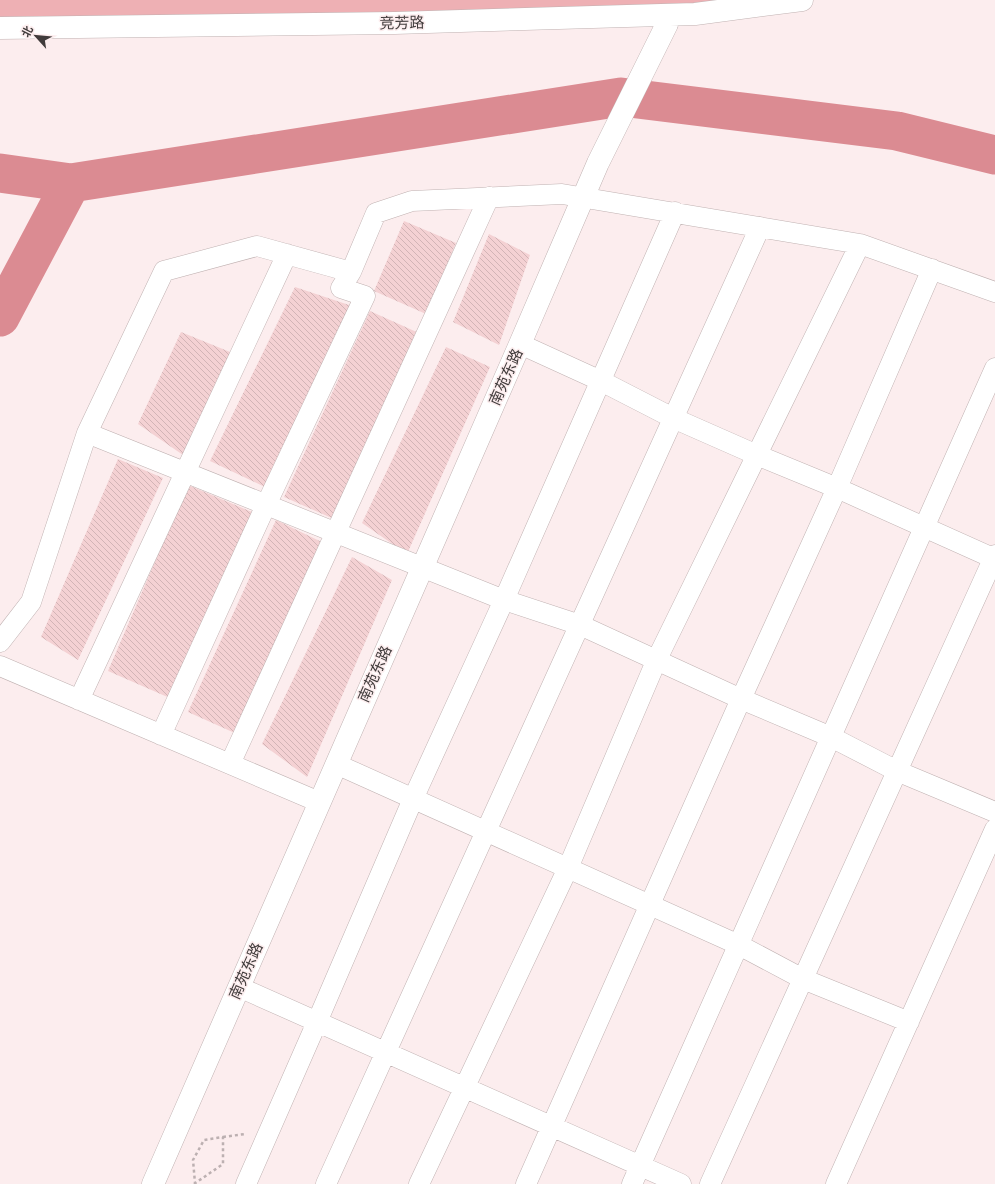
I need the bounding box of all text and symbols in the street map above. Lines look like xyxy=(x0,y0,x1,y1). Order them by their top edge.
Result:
street label: 竞芳路 xyxy=(379,12,425,34)
north arrow xyxy=(16,16,56,56)
text: 北 xyxy=(17,23,37,40)
street label: 南苑东路 xyxy=(484,345,528,409)
street label: 南苑东路 xyxy=(353,642,397,706)
street label: 南苑东路 xyxy=(224,939,268,1003)

